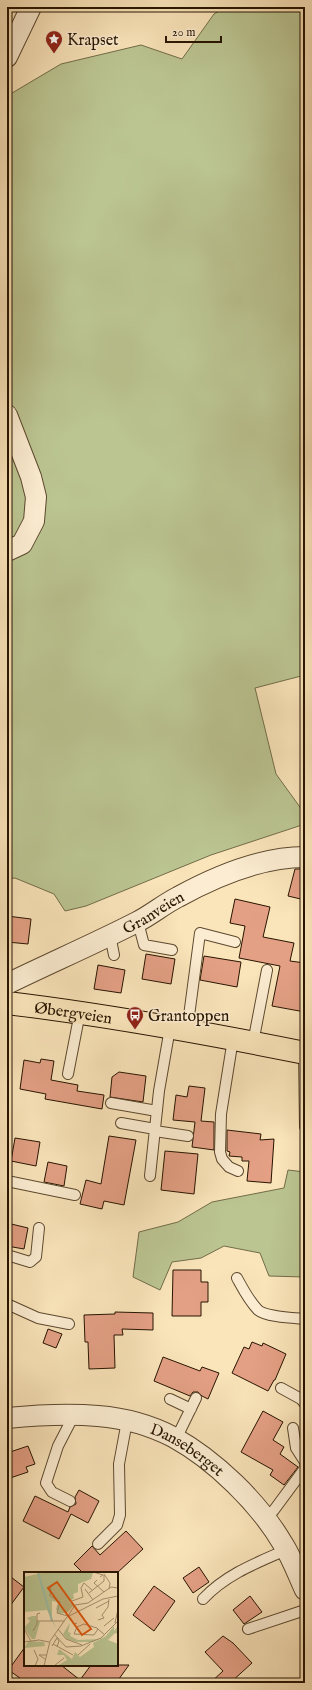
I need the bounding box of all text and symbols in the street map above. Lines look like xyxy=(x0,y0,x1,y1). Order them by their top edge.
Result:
scale bar xyxy=(166,18,221,44)
text: 20 m xyxy=(172,25,195,40)
place icon: Krapset xyxy=(44,29,64,54)
place label: Krapset xyxy=(67,31,119,51)
street label: Granveien xyxy=(120,887,189,940)
street label: Øbergveien xyxy=(33,999,114,1030)
bus stop icon: Grantoppen xyxy=(125,1005,145,1030)
place label: Grantoppen xyxy=(148,1007,230,1027)
street label: Danseberget xyxy=(147,1420,228,1482)
inset map xyxy=(24,1572,118,1666)

